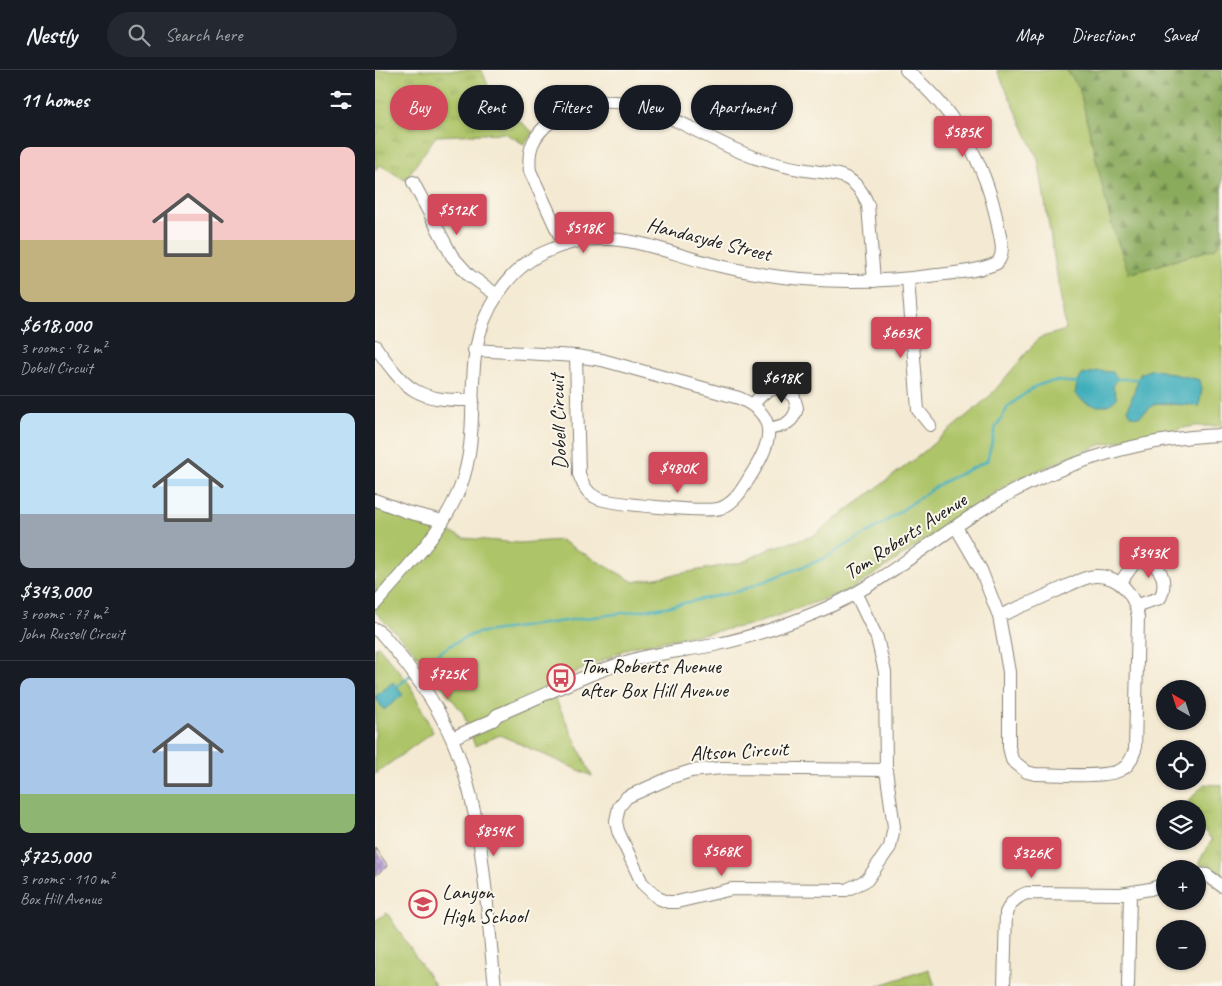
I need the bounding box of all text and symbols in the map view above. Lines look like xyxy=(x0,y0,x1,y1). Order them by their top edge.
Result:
search box xyxy=(107,12,457,57)
text: Nestly xyxy=(25,20,77,50)
icon: search xyxy=(125,21,153,49)
text: Search here xyxy=(165,23,242,47)
text: Map xyxy=(1016,24,1043,46)
text: Directions xyxy=(1071,24,1134,46)
text: Saved xyxy=(1162,24,1197,46)
chip: Buy xyxy=(390,85,448,130)
chip: Rent xyxy=(458,85,524,130)
chip: Filters xyxy=(534,85,609,130)
chip: New xyxy=(619,85,681,130)
chip: Apartment xyxy=(691,85,793,130)
icon: filters xyxy=(327,86,355,114)
text: 11 homes xyxy=(20,87,89,113)
pin: $585K xyxy=(928,116,998,158)
text: $585K xyxy=(945,122,981,142)
icon: home xyxy=(143,180,233,270)
pin: $512K xyxy=(422,194,492,236)
text: $512K xyxy=(439,200,475,220)
street label: Handasyde Street xyxy=(644,211,776,267)
pin: $518K xyxy=(549,212,619,254)
text: $518K xyxy=(566,218,602,238)
text: $618,000 xyxy=(20,312,91,338)
pin: $663K xyxy=(866,316,936,359)
text: $663K xyxy=(882,323,920,343)
text: 3 rooms · 92 m² xyxy=(20,338,106,358)
text: Dobell Circuit xyxy=(20,358,93,378)
pin: $618K xyxy=(747,362,817,404)
text: $618K xyxy=(763,368,801,388)
street label: Dobell Circuit xyxy=(543,371,573,470)
icon: home xyxy=(143,445,233,535)
pin: $480K xyxy=(643,452,713,494)
text: $480K xyxy=(660,458,696,478)
street label: Tom Roberts Avenue xyxy=(839,486,972,585)
pin: $343K xyxy=(1114,536,1184,579)
text: $343K xyxy=(1131,543,1167,563)
text: $343,000 xyxy=(20,578,90,604)
text: 3 rooms · 77 m² xyxy=(20,604,106,624)
text: John Russell Circuit xyxy=(20,624,124,644)
place label: Tom Roberts Avenue after Box Hill Avenue xyxy=(580,653,730,703)
pin: $725K xyxy=(413,658,483,700)
bus stop icon: Tom Roberts Avenue after Box Hill Avenue xyxy=(546,663,576,693)
text: $725K xyxy=(430,664,466,684)
north arrow xyxy=(1156,680,1206,730)
map controls xyxy=(1156,680,1206,970)
icon: home xyxy=(143,710,233,800)
street label: Altson Circuit xyxy=(689,735,791,767)
button: locate xyxy=(1156,740,1206,790)
button: layers xyxy=(1156,800,1206,850)
pin: $854K xyxy=(459,814,529,857)
text: $854K xyxy=(476,821,512,841)
pin: $568K xyxy=(687,834,757,877)
pin: $326K xyxy=(997,836,1067,879)
text: $568K xyxy=(703,841,741,861)
text: $725,000 xyxy=(20,843,90,869)
text: $326K xyxy=(1013,843,1051,863)
button: + xyxy=(1156,860,1206,910)
text: 3 rooms · 110 m² xyxy=(20,869,114,889)
place label: Lanyon High School xyxy=(442,879,530,929)
text: Box Hill Avenue xyxy=(20,889,101,909)
school or university icon: Lanyon High School xyxy=(408,889,438,919)
button: − xyxy=(1156,920,1206,970)

